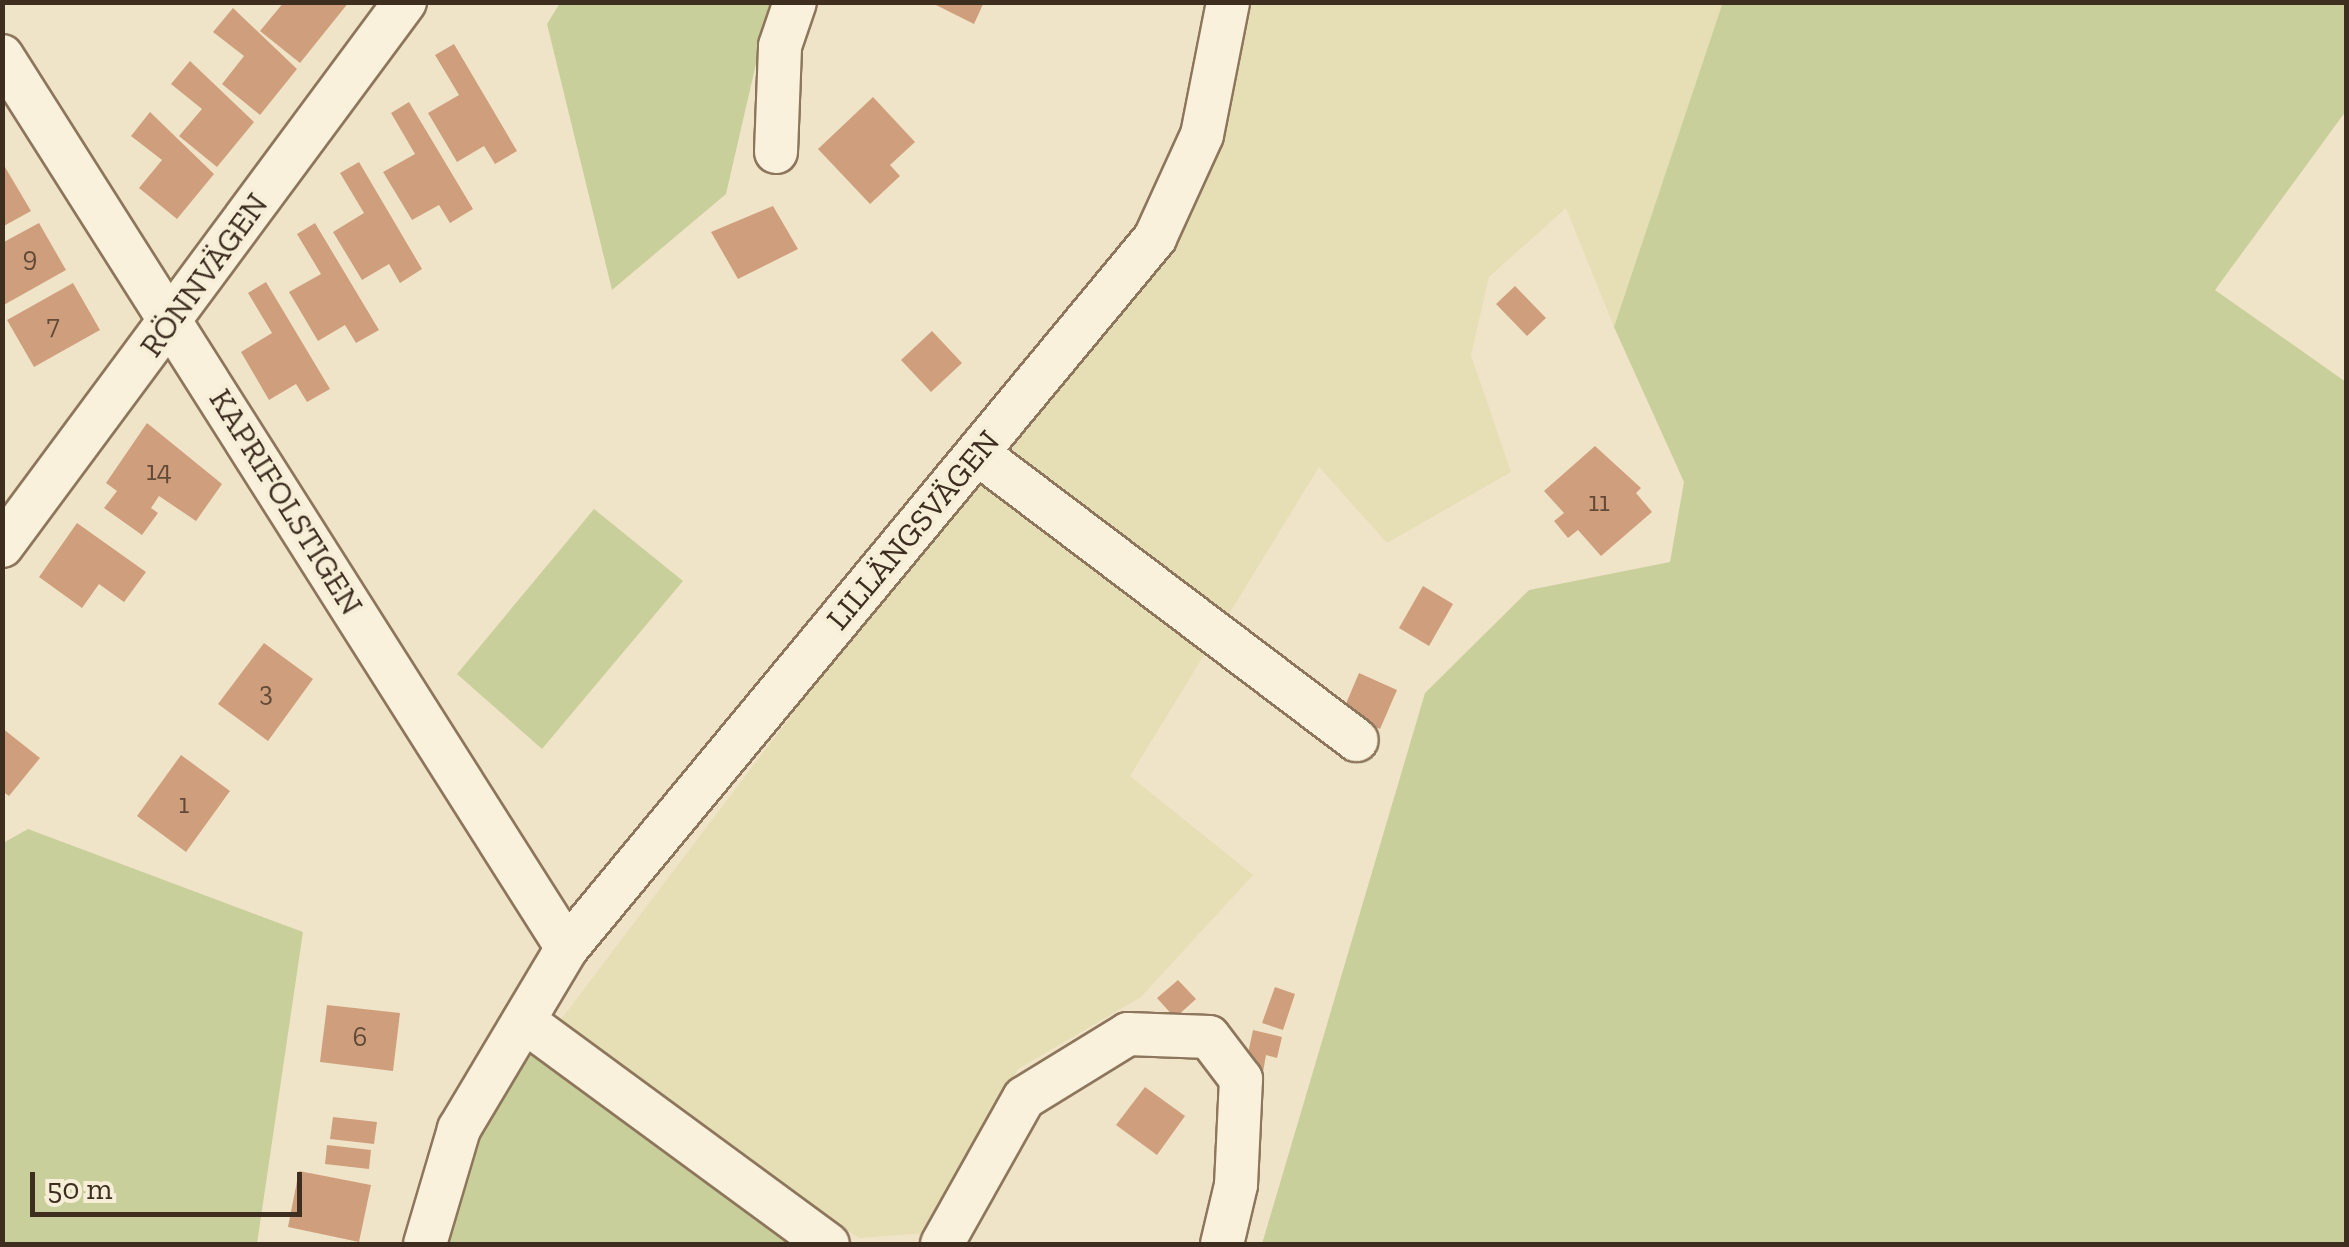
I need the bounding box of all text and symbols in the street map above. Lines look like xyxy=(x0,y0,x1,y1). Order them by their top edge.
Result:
street label: RÖNNVÄGEN xyxy=(132,186,276,364)
house number: 9 xyxy=(23,240,37,274)
house number: 7 xyxy=(46,308,60,342)
street label: KAPRIFOLSTIGEN xyxy=(201,382,371,622)
street label: LILLÄNGSVÄGEN xyxy=(818,422,1008,638)
house number: 14 xyxy=(146,454,172,488)
house number: 11 xyxy=(1588,485,1610,519)
house number: 3 xyxy=(259,675,273,709)
house number: 1 xyxy=(179,787,189,821)
house number: 6 xyxy=(353,1020,367,1054)
scale bar xyxy=(35,1152,308,1214)
text: 50 m xyxy=(47,1171,112,1207)

